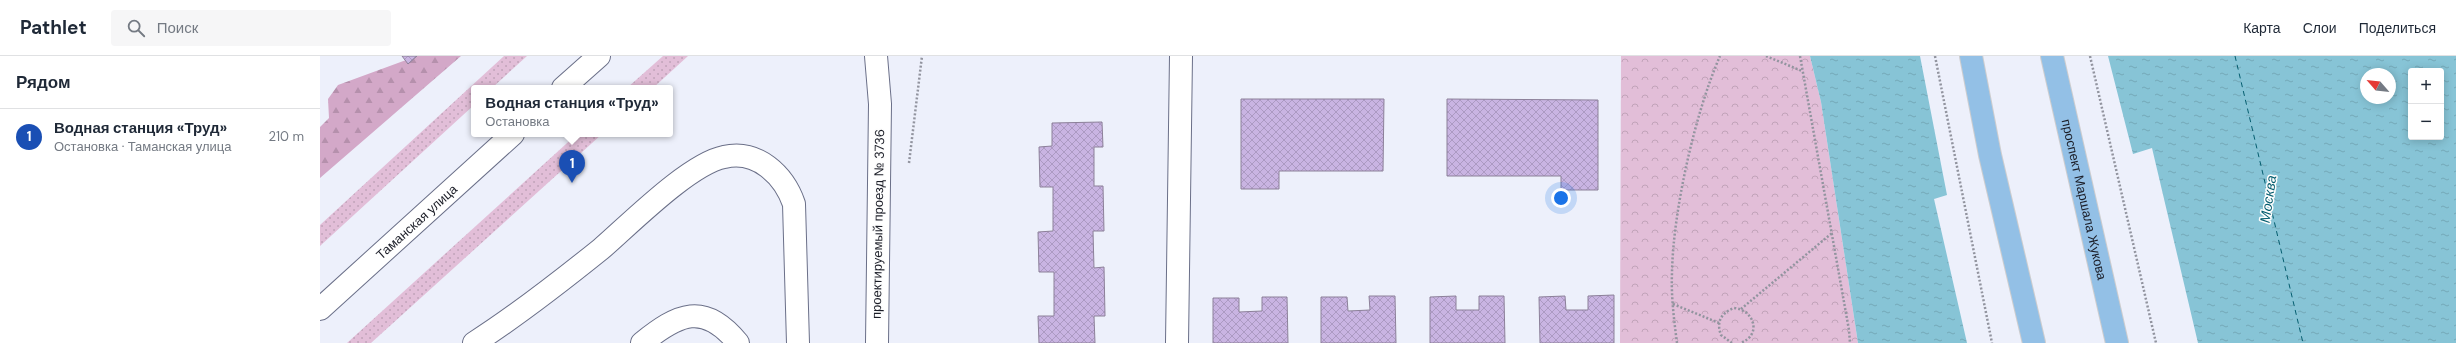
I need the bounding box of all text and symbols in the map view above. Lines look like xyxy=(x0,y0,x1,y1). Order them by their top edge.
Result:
search box xyxy=(111,10,391,46)
text: Pathlet xyxy=(20,15,87,40)
icon: search xyxy=(125,17,147,39)
text: Поиск xyxy=(157,18,198,38)
text: Карта xyxy=(2243,19,2281,37)
text: Слои xyxy=(2303,19,2337,37)
text: Поделиться xyxy=(2359,19,2436,37)
north arrow xyxy=(2360,68,2396,104)
map controls xyxy=(2408,68,2444,140)
button: + xyxy=(2408,68,2444,104)
text: Рядом xyxy=(16,71,71,93)
popup xyxy=(471,85,673,137)
text: Водная станция «Труд» xyxy=(485,93,659,113)
button: − xyxy=(2408,104,2444,140)
text: Остановка xyxy=(485,113,550,130)
street label: проспект Маршала Жукова xyxy=(2058,117,2111,282)
text: Водная станция «Труд» xyxy=(54,118,227,138)
text: 1 xyxy=(27,128,31,145)
text: 210 m xyxy=(269,128,304,145)
street label: проектируемый проезд № 3736 xyxy=(868,129,888,319)
text: Остановка · Таманская улица xyxy=(54,138,232,155)
pin: 1 xyxy=(559,150,585,183)
water label: Москва xyxy=(2256,174,2280,224)
street label: Таманская улица xyxy=(372,180,461,263)
your location xyxy=(1551,188,1571,208)

